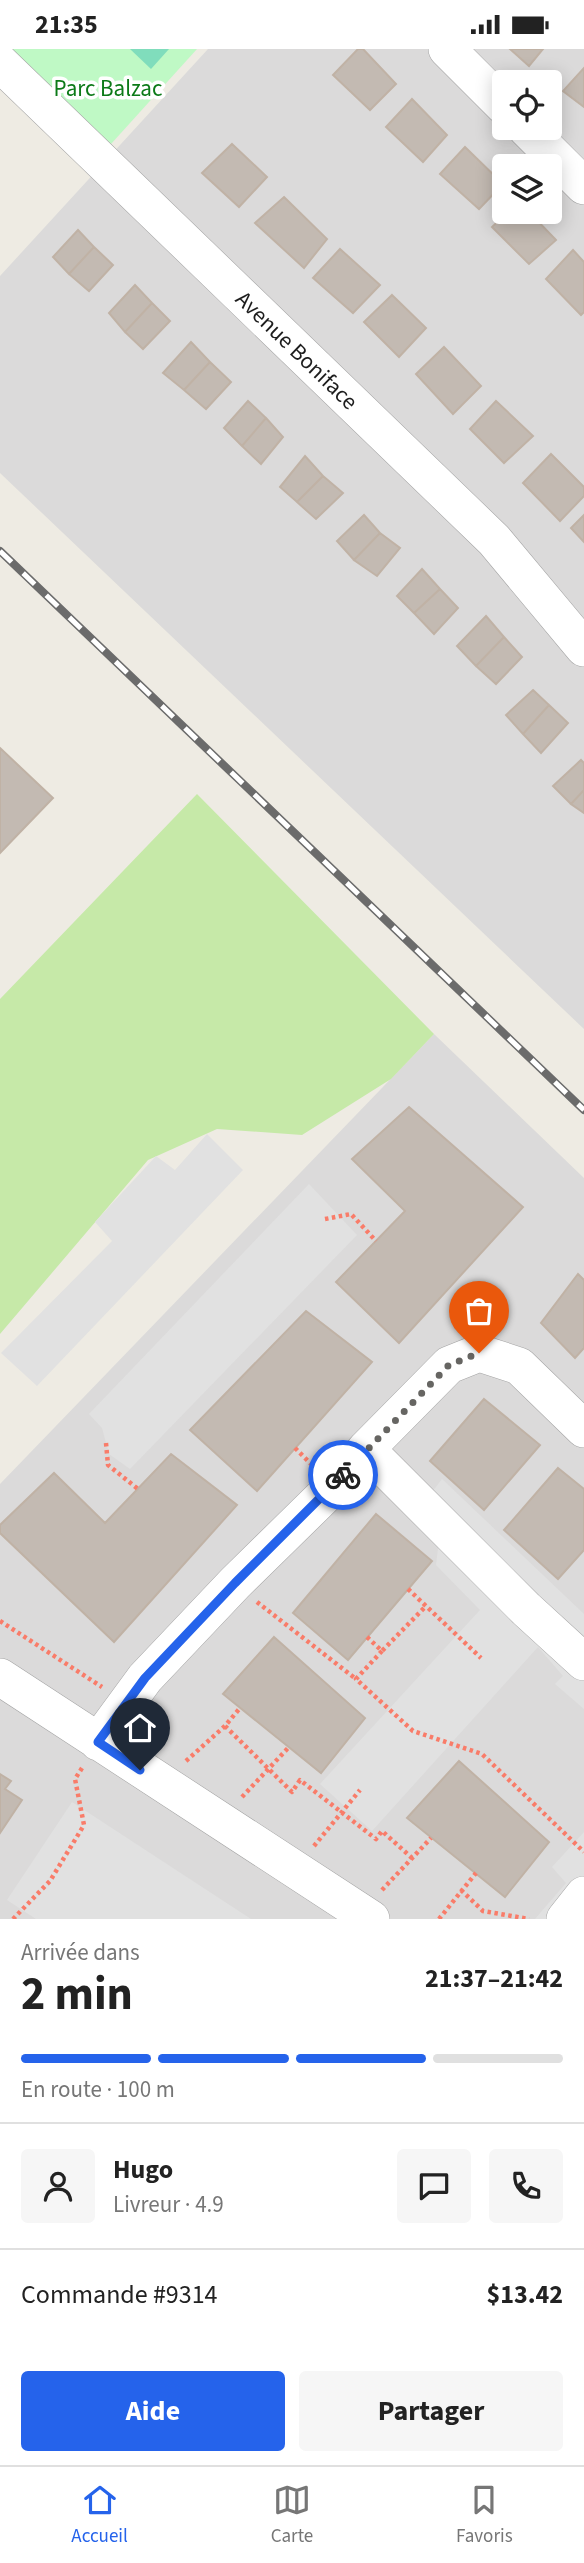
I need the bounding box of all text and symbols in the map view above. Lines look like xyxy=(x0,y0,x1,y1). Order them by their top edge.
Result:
text: 21:35 xyxy=(35,6,98,43)
map controls xyxy=(492,70,562,224)
button: locate xyxy=(492,70,562,140)
park label: Parc Balzac xyxy=(54,72,162,105)
button: layers xyxy=(492,154,562,224)
street label: Avenue Boniface xyxy=(228,283,365,417)
pin xyxy=(449,1281,509,1353)
icon: bag xyxy=(460,1292,498,1330)
courier xyxy=(308,1440,378,1510)
icon: bike xyxy=(324,1456,362,1494)
pin xyxy=(110,1698,170,1770)
icon: home xyxy=(121,1709,159,1747)
text: Arrivée dans xyxy=(21,1936,140,1969)
text: 21:37–21:42 xyxy=(425,1960,563,1997)
text: 2 min xyxy=(21,1962,133,2027)
text: En route · 100 m xyxy=(21,2073,175,2106)
button: person xyxy=(21,2149,95,2223)
button: chat xyxy=(397,2149,471,2223)
button: phone xyxy=(489,2149,563,2223)
text: Hugo xyxy=(113,2151,173,2188)
text: Livreur · 4.9 xyxy=(113,2188,224,2221)
text: Commande #9314 xyxy=(21,2276,218,2313)
text: $13.42 xyxy=(487,2276,563,2313)
button: Aide xyxy=(21,2371,285,2451)
button: Partager xyxy=(299,2371,563,2451)
tab: Accueil xyxy=(71,2481,128,2550)
tab: Carte xyxy=(271,2481,313,2550)
tab: Favoris xyxy=(456,2481,513,2550)

